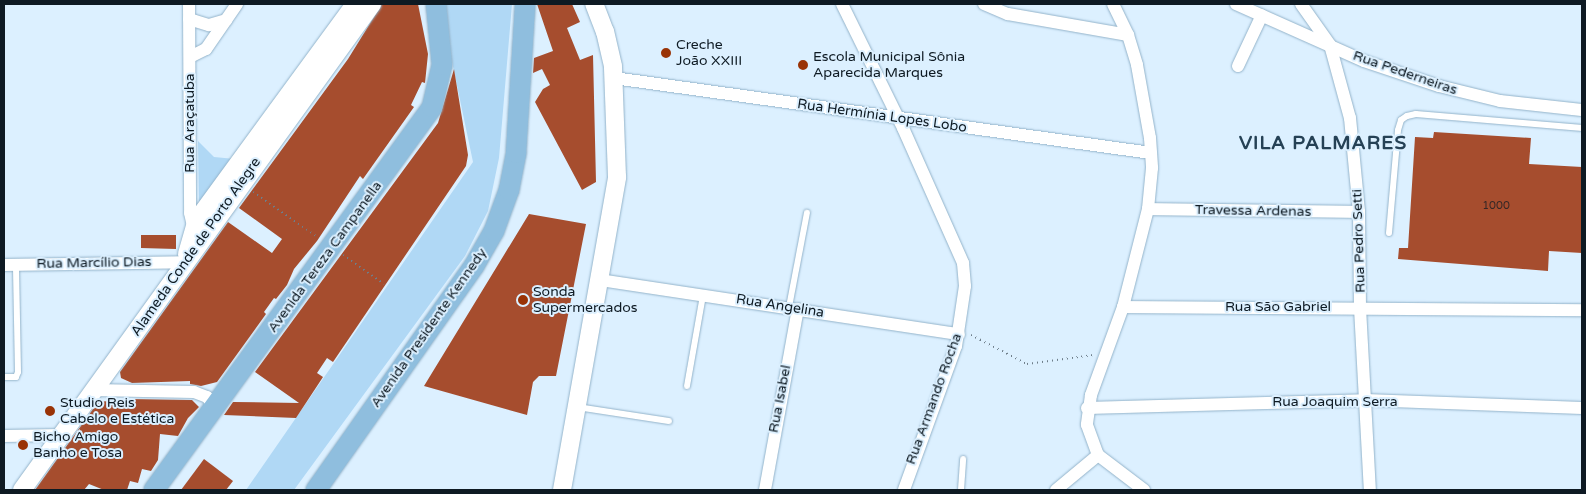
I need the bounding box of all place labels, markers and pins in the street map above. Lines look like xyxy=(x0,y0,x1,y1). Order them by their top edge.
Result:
place label: Creche João XXIII xyxy=(676,37,742,70)
marker: Creche João XXIII xyxy=(660,47,672,59)
place label: Escola Municipal Sônia Aparecida Marques xyxy=(813,49,965,82)
marker: Escola Municipal Sônia Aparecida Marques xyxy=(797,59,809,71)
place label: Sonda Supermercados xyxy=(533,284,637,316)
marker: Sonda Supermercados xyxy=(517,294,529,306)
place label: Studio Reis Cabelo e Estética xyxy=(60,395,174,428)
marker: Studio Reis Cabelo e Estética xyxy=(44,405,56,417)
place label: Bicho Amigo Banho e Tosa xyxy=(33,429,122,462)
marker: Bicho Amigo Banho e Tosa xyxy=(17,439,29,451)

